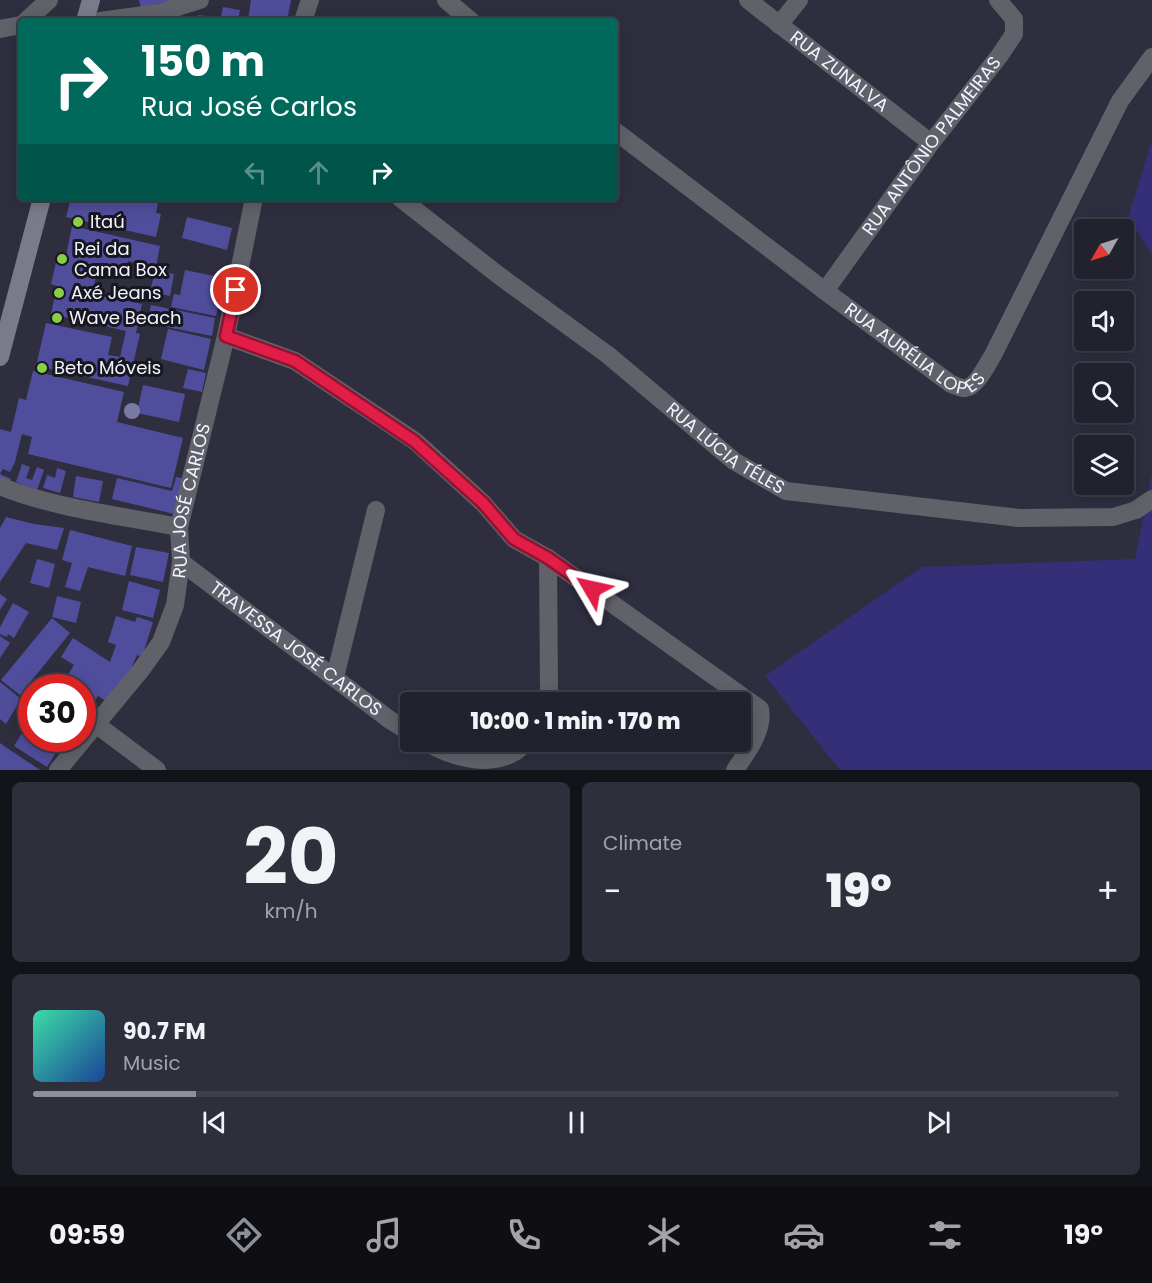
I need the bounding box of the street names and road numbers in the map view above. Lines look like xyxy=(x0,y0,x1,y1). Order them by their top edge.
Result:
street label: RUA ZUNALVA xyxy=(785,25,894,117)
street label: RUA ANTÔNIO PALMEIRAS xyxy=(856,51,1006,240)
street label: RUA AURÉLIA LOPES xyxy=(840,297,991,401)
street label: RUA LÚCIA TÉLES xyxy=(661,396,790,500)
street label: RUA JOSÉ CARLOS xyxy=(166,420,216,580)
street label: TRAVESSA JOSÉ CARLOS xyxy=(205,575,388,722)

